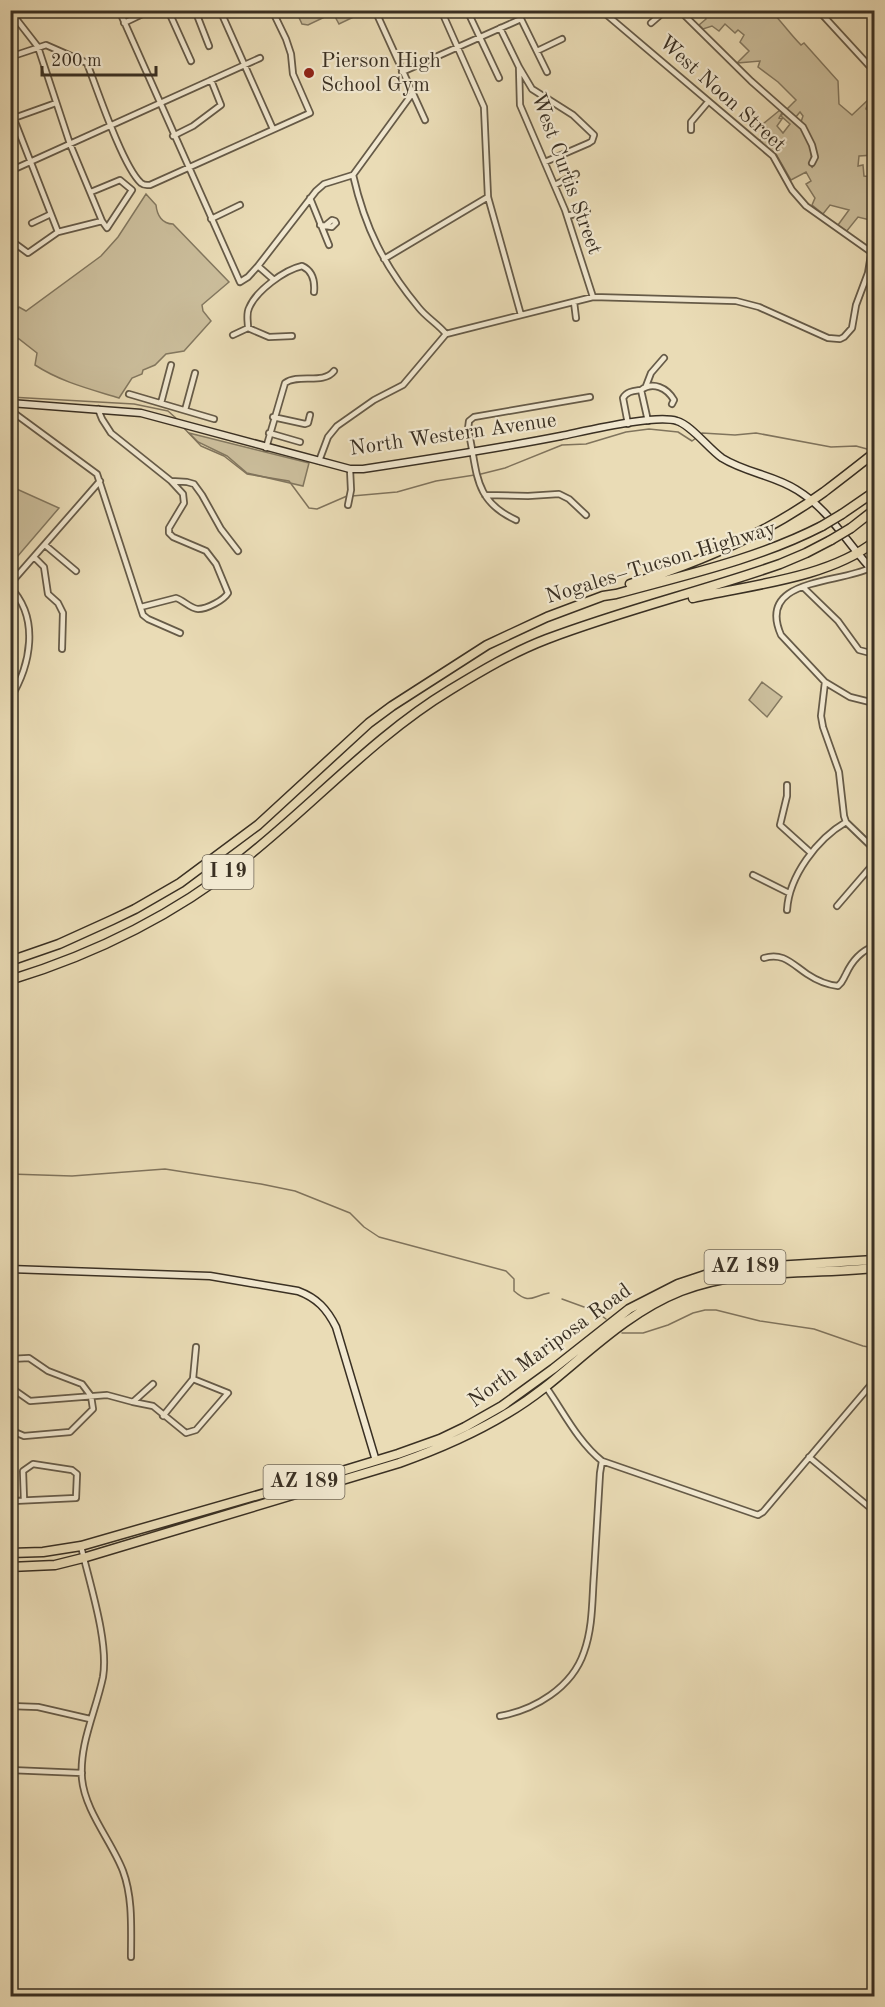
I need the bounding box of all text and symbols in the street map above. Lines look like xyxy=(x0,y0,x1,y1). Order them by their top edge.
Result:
street label: West Noon Street xyxy=(655,32,789,156)
scale bar xyxy=(42,39,156,77)
place label: Pierson High School Gym xyxy=(321,51,441,96)
text: 200 m xyxy=(51,52,102,70)
marker: Pierson High School Gym xyxy=(302,66,316,80)
street label: West Curtis Street xyxy=(527,91,605,257)
street label: North Western Avenue xyxy=(348,410,558,460)
street label: Nogales–Tucson Highway xyxy=(543,518,779,608)
road number: I 19 xyxy=(202,855,254,889)
road number: AZ 189 xyxy=(704,1250,786,1284)
street label: North Mariposa Road xyxy=(465,1280,635,1412)
road number: AZ 189 xyxy=(264,1465,344,1499)

